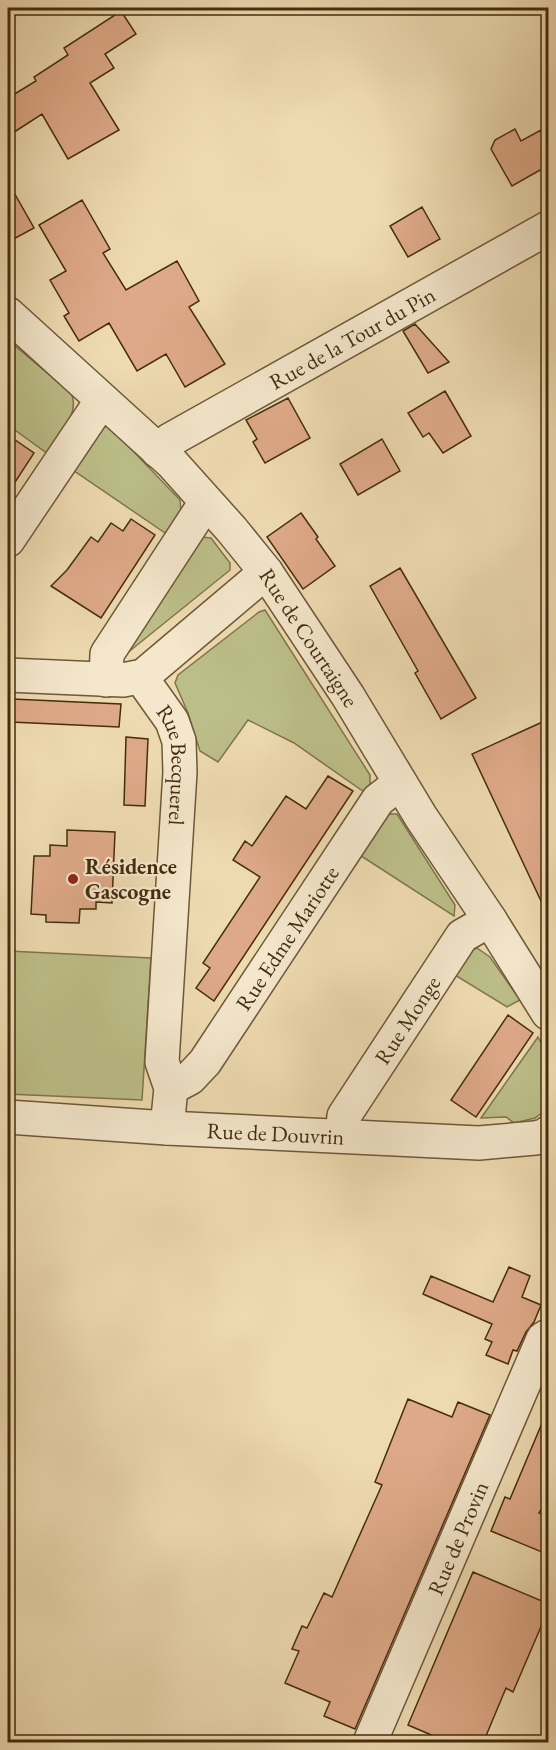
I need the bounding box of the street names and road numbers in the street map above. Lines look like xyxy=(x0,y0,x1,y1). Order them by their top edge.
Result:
street label: Rue de la Tour du Pin xyxy=(264,280,441,396)
street label: Rue de Courtaigne xyxy=(252,563,365,713)
street label: Rue Becquerel xyxy=(150,699,194,826)
street label: Rue Edme Mariotte xyxy=(229,860,346,1016)
street label: Rue Monge xyxy=(368,970,447,1070)
street label: Rue de Douvrin xyxy=(206,1116,345,1152)
street label: Rue de Provin xyxy=(421,1476,495,1600)

